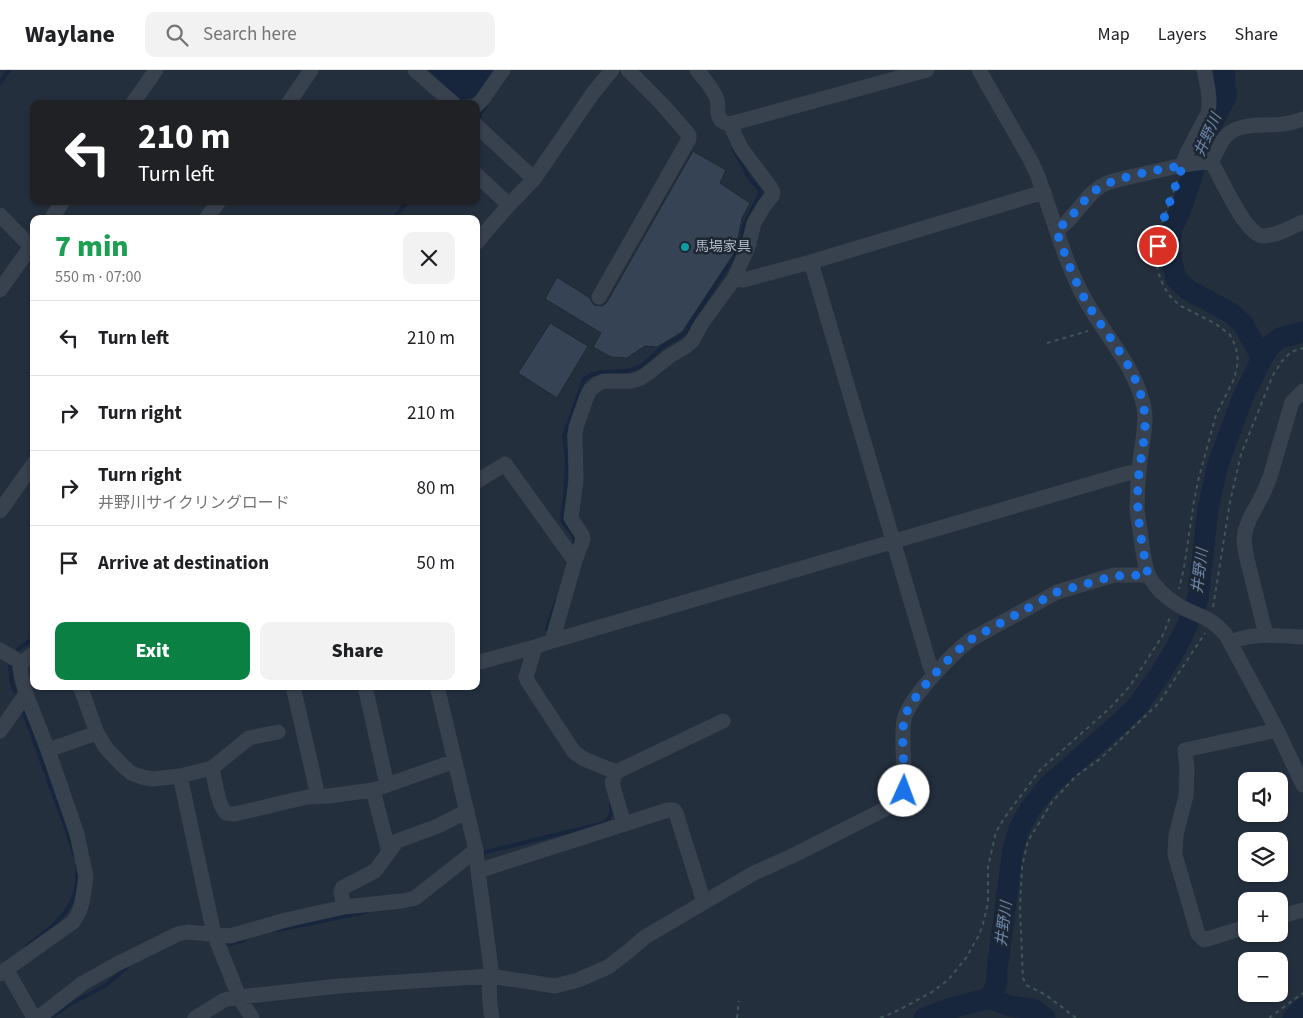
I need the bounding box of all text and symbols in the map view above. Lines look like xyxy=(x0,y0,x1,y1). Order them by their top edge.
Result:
search box xyxy=(145,12,495,57)
text: Waylane xyxy=(25,17,115,52)
icon: search xyxy=(163,21,191,49)
text: Search here xyxy=(203,21,297,48)
text: Map xyxy=(1098,22,1130,47)
text: Layers xyxy=(1158,22,1207,47)
text: Share xyxy=(1235,22,1278,47)
water label: 井野川 xyxy=(1189,108,1228,160)
text: 210 m xyxy=(138,112,230,162)
icon: left xyxy=(55,120,120,185)
text: Turn left xyxy=(138,158,214,190)
text: 7 min xyxy=(55,225,129,268)
pin xyxy=(1137,225,1179,267)
button: close xyxy=(403,232,455,284)
icon: arrive xyxy=(1144,232,1172,260)
place label: 馬場家具 xyxy=(695,237,751,257)
marker: 馬場家具 xyxy=(679,241,691,253)
text: 550 m · 07:00 xyxy=(55,266,142,288)
icon: left xyxy=(55,324,83,352)
text: Turn left xyxy=(98,325,169,352)
text: 210 m xyxy=(407,325,455,352)
icon: right xyxy=(55,399,83,427)
text: Turn right xyxy=(98,400,182,427)
text: 210 m xyxy=(407,400,455,427)
text: Turn right xyxy=(98,462,182,489)
icon: right xyxy=(55,474,83,502)
text: 80 m xyxy=(417,475,455,502)
text: 井野川サイクリングロード xyxy=(98,492,290,514)
water label: 井野川 xyxy=(1187,545,1213,595)
icon: arrive xyxy=(55,549,83,577)
text: Arrive at destination xyxy=(98,550,269,577)
text: 50 m xyxy=(417,550,455,577)
button: Exit xyxy=(55,622,250,680)
button: Share xyxy=(260,622,455,680)
position arrow xyxy=(877,764,929,816)
map controls xyxy=(1238,772,1288,1002)
button: sound xyxy=(1238,772,1288,822)
button: layers xyxy=(1238,832,1288,882)
button: + xyxy=(1238,892,1288,942)
water label: 井野川 xyxy=(991,898,1017,948)
button: − xyxy=(1238,952,1288,1002)

